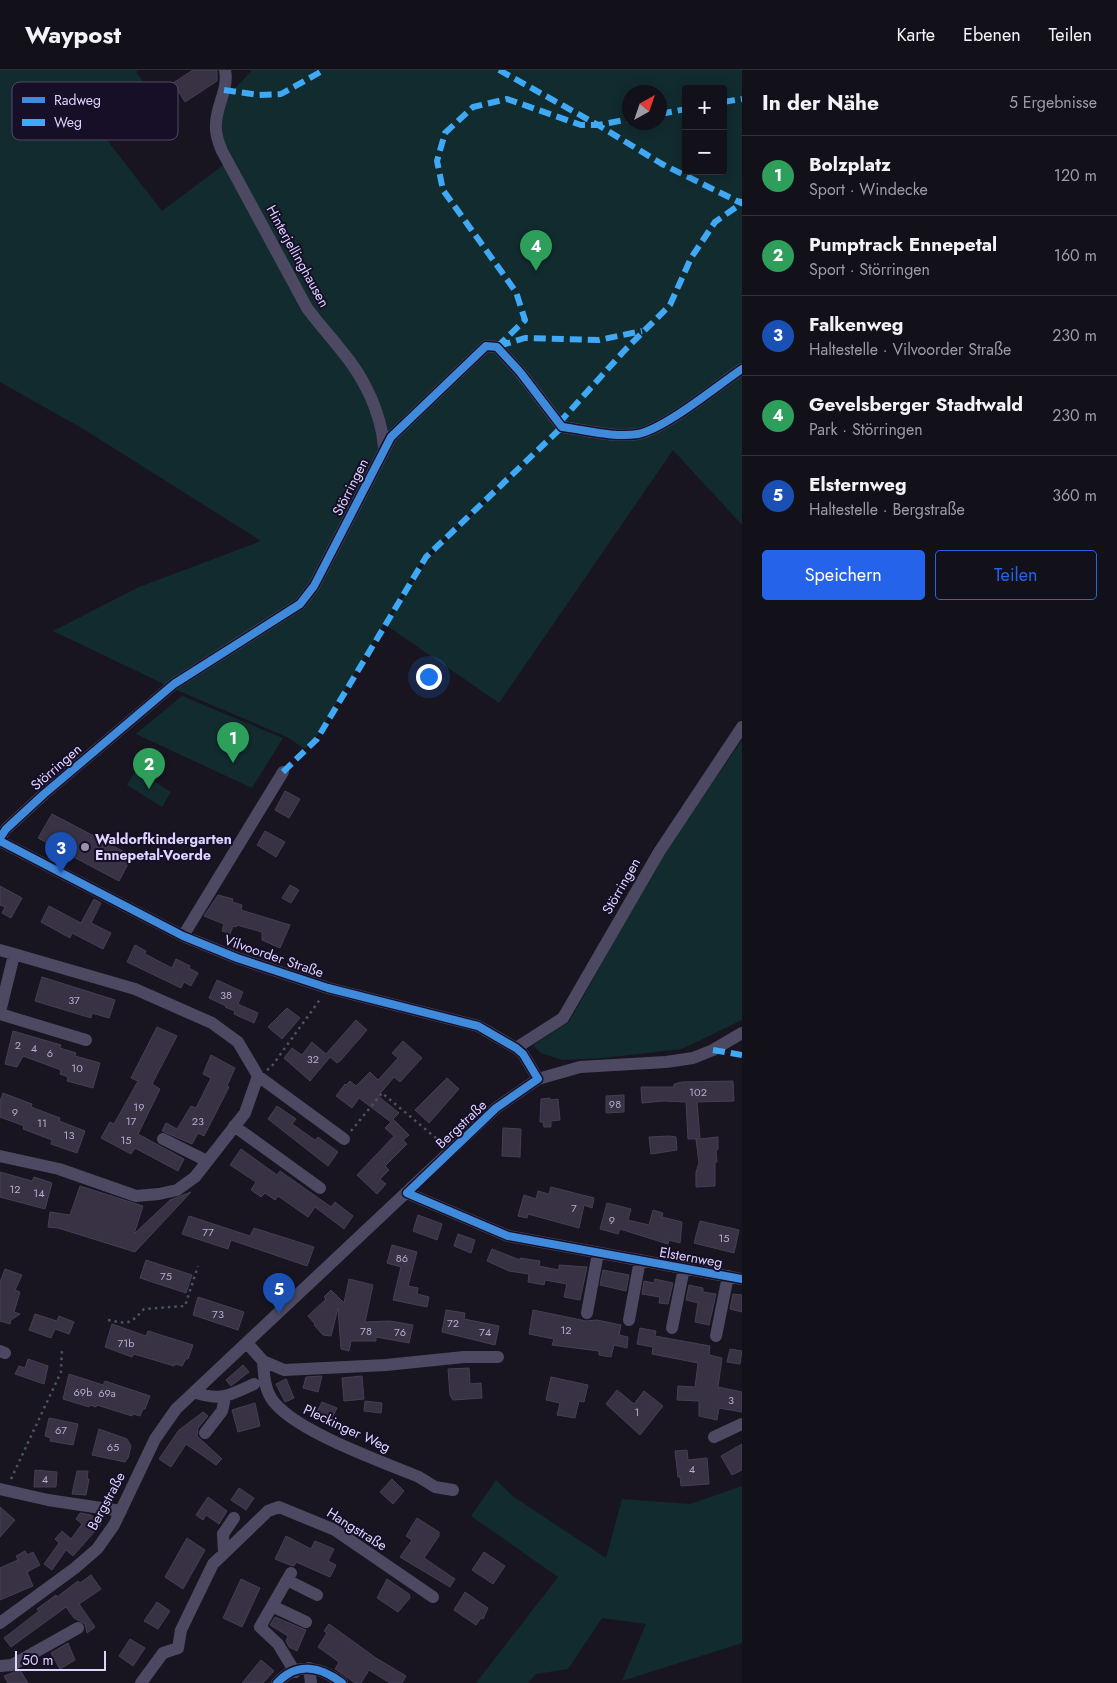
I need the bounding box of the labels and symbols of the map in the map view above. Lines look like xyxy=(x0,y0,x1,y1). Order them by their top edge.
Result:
legend xyxy=(12,82,178,140)
north arrow xyxy=(622,85,667,130)
text: Radweg xyxy=(54,90,101,110)
text: Weg xyxy=(54,112,82,132)
street label: Hinterjellinghausen xyxy=(262,201,334,311)
pin: 4 xyxy=(520,230,552,271)
street label: Störringen xyxy=(327,455,373,519)
your location xyxy=(416,664,442,690)
pin: 1 xyxy=(217,722,249,763)
street label: Störringen xyxy=(26,739,86,795)
pin: 2 xyxy=(133,748,165,789)
place label: Waldorfkindergarten Ennepetal-Voerde xyxy=(95,829,232,865)
pin: 3 xyxy=(45,832,77,873)
marker: Waldorfkindergarten Ennepetal-Voerde xyxy=(79,841,91,853)
street label: Störringen xyxy=(597,854,645,918)
street label: Vilvoorder Straße xyxy=(222,930,326,982)
house number: 38 xyxy=(220,987,232,1003)
house number: 37 xyxy=(68,992,80,1008)
house number: 2 xyxy=(15,1037,21,1053)
house number: 4 xyxy=(31,1040,38,1056)
house number: 6 xyxy=(47,1045,53,1061)
house number: 32 xyxy=(307,1051,319,1067)
house number: 10 xyxy=(71,1060,83,1076)
house number: 102 xyxy=(689,1084,707,1100)
street label: Bergstraße xyxy=(431,1095,491,1153)
house number: 98 xyxy=(609,1096,621,1112)
house number: 19 xyxy=(133,1099,145,1115)
house number: 9 xyxy=(12,1104,18,1120)
house number: 17 xyxy=(126,1113,137,1129)
house number: 23 xyxy=(192,1113,204,1129)
house number: 11 xyxy=(37,1115,47,1131)
house number: 13 xyxy=(64,1127,74,1143)
house number: 15 xyxy=(120,1132,132,1148)
house number: 12 xyxy=(9,1181,21,1197)
house number: 14 xyxy=(33,1185,45,1201)
house number: 7 xyxy=(571,1200,577,1216)
house number: 9 xyxy=(609,1212,615,1228)
house number: 77 xyxy=(202,1224,214,1240)
house number: 15 xyxy=(718,1230,730,1246)
street label: Elsternweg xyxy=(658,1242,724,1272)
house number: 86 xyxy=(396,1250,408,1266)
house number: 75 xyxy=(160,1268,172,1284)
pin: 5 xyxy=(263,1273,295,1314)
house number: 73 xyxy=(212,1306,224,1322)
house number: 72 xyxy=(447,1315,459,1331)
house number: 12 xyxy=(560,1322,572,1338)
house number: 78 xyxy=(360,1323,372,1339)
house number: 76 xyxy=(394,1324,406,1340)
house number: 74 xyxy=(479,1324,492,1340)
house number: 71b xyxy=(118,1335,135,1351)
house number: 69b xyxy=(74,1384,92,1400)
house number: 69a xyxy=(98,1385,116,1401)
house number: 3 xyxy=(728,1392,734,1408)
street label: Pleckinger Weg xyxy=(300,1399,394,1457)
house number: 1 xyxy=(635,1404,639,1420)
house number: 67 xyxy=(55,1422,67,1438)
house number: 65 xyxy=(107,1439,119,1455)
house number: 4 xyxy=(689,1461,696,1477)
street label: Bergstraße xyxy=(82,1468,130,1534)
house number: 4 xyxy=(42,1471,49,1487)
street label: Hangstraße xyxy=(323,1503,391,1555)
scale bar xyxy=(15,1648,106,1671)

